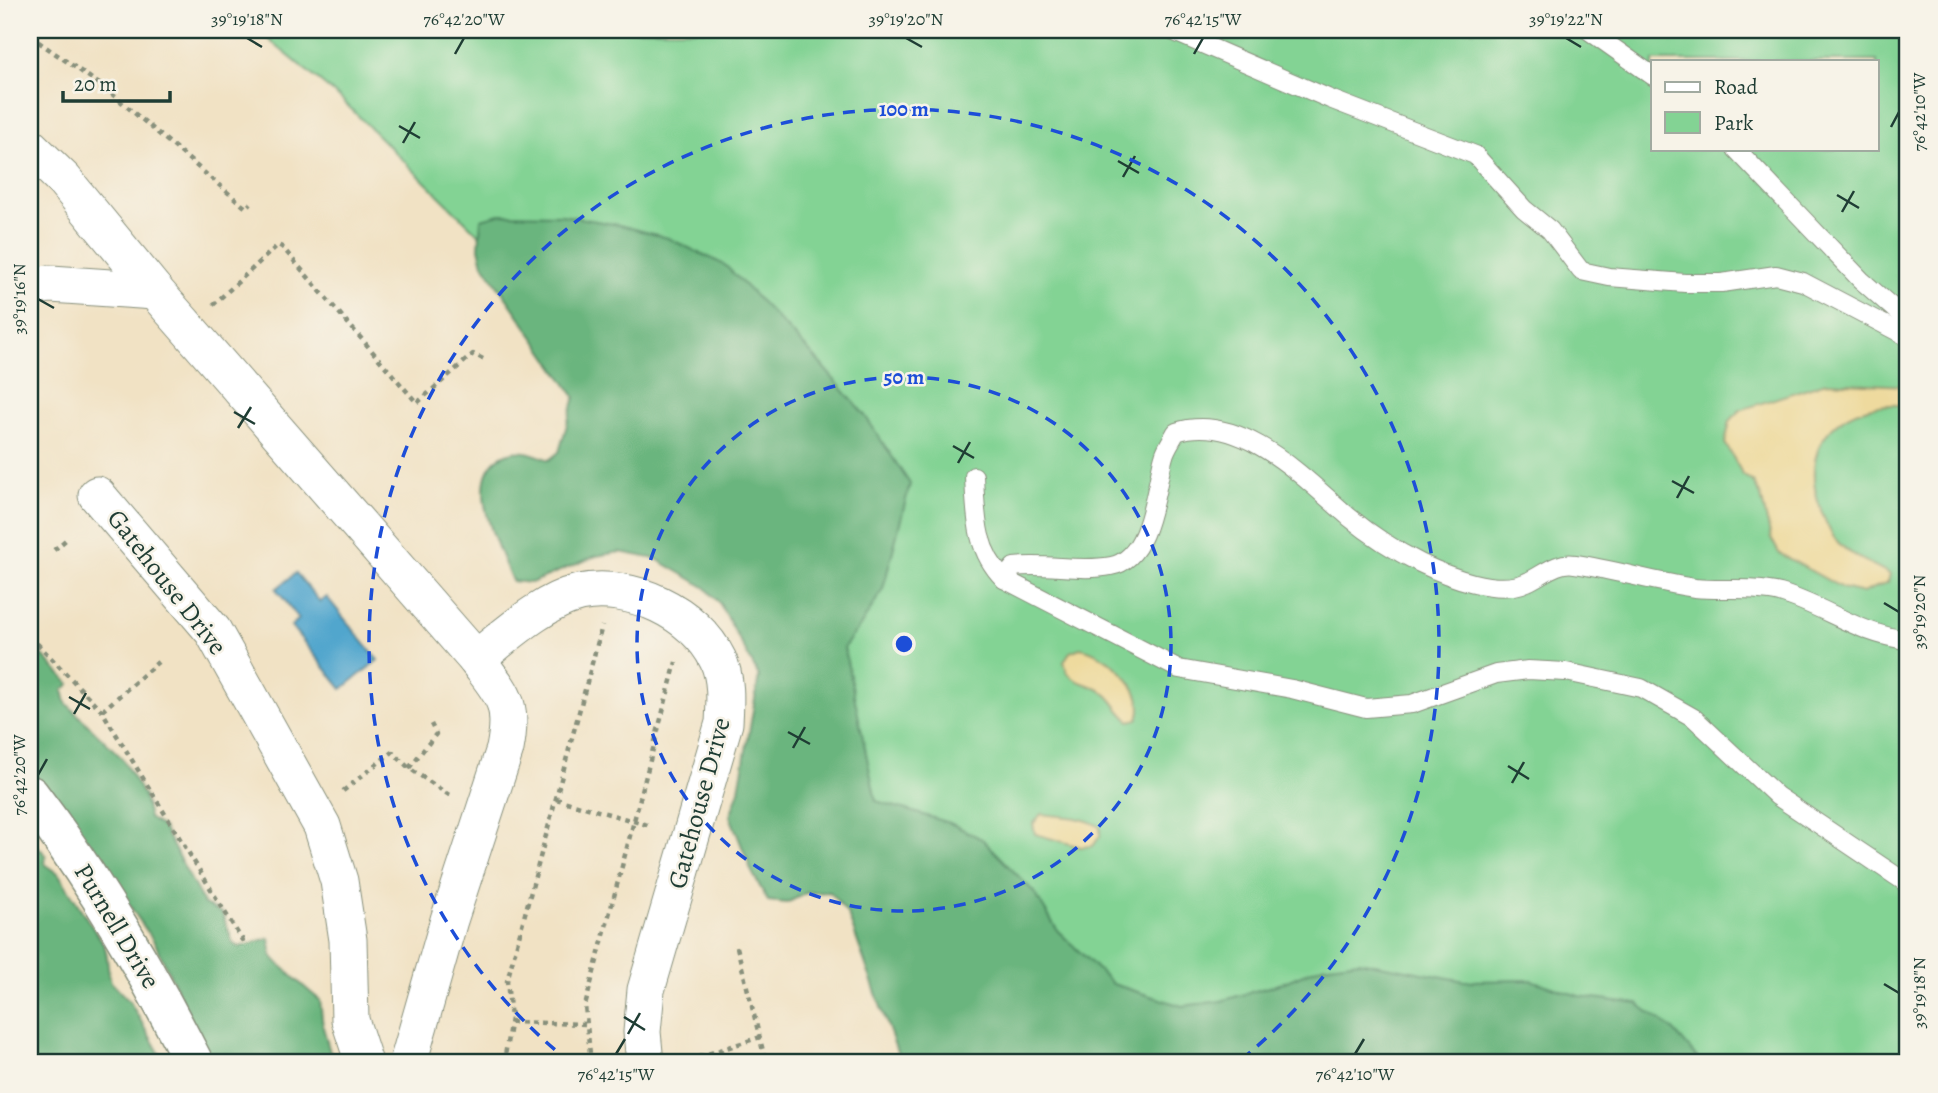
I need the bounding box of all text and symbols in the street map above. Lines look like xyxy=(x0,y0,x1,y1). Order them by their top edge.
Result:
text: 39°19'18"N xyxy=(211,7,283,31)
text: 76°42'20"W xyxy=(423,7,505,31)
text: 39°19'20"N xyxy=(868,7,944,31)
text: 76°42'15"W xyxy=(1164,7,1242,31)
text: 39°19'22"N xyxy=(1529,7,1603,31)
scale bar xyxy=(63,60,170,104)
legend xyxy=(1651,60,1878,150)
text: 20 m xyxy=(74,70,117,98)
text: 76°42'10"W xyxy=(1907,72,1931,152)
text: Road xyxy=(1714,73,1758,101)
text: 100 m xyxy=(879,95,929,123)
text: Park xyxy=(1714,109,1754,137)
text: 39°19'16"N xyxy=(7,263,31,335)
text: 50 m xyxy=(884,363,925,391)
street label: Gatehouse Drive xyxy=(99,502,235,662)
text: 39°19'20"N xyxy=(1907,574,1931,650)
centre of rings xyxy=(892,632,916,656)
street label: Gatehouse Drive xyxy=(659,713,739,893)
text: 76°42'20"W xyxy=(7,734,31,816)
street label: Purnell Drive xyxy=(66,857,168,995)
text: 39°19'18"N xyxy=(1907,957,1931,1029)
text: 76°42'15"W xyxy=(577,1062,655,1086)
text: 76°42'10"W xyxy=(1315,1062,1395,1086)

